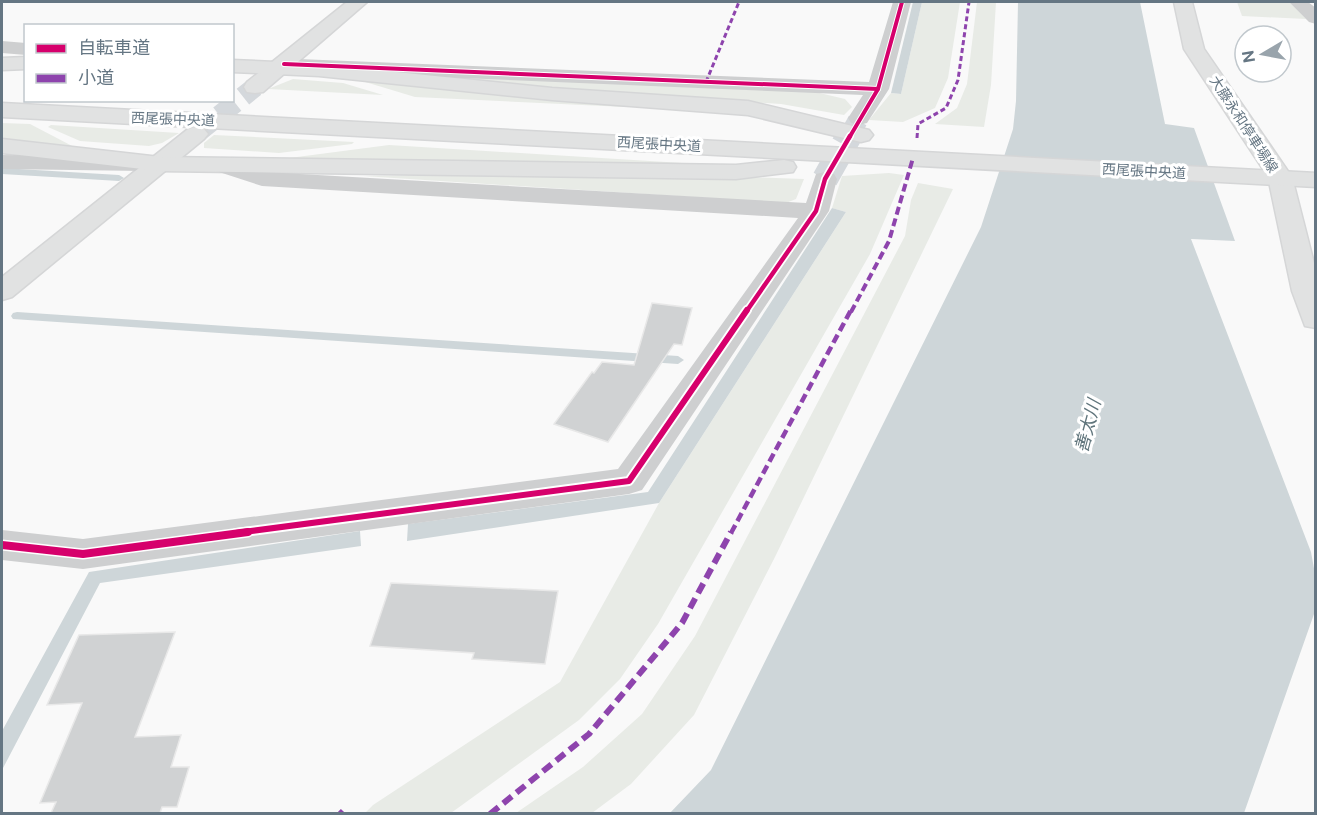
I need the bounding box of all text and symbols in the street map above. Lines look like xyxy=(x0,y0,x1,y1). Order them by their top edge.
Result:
legend xyxy=(24,24,234,102)
north arrow xyxy=(1233,24,1293,84)
text: 自転車道 xyxy=(78,37,150,58)
text: N xyxy=(1238,49,1259,64)
text: 小道 xyxy=(78,67,114,88)
street label: 大藤永和停車場線 xyxy=(1207,73,1281,175)
street label: 西尾張中央道 xyxy=(131,110,215,128)
street label: 西尾張中央道 xyxy=(617,134,701,154)
street label: 西尾張中央道 xyxy=(1102,161,1186,181)
water label: 善太川 xyxy=(1070,395,1105,455)

